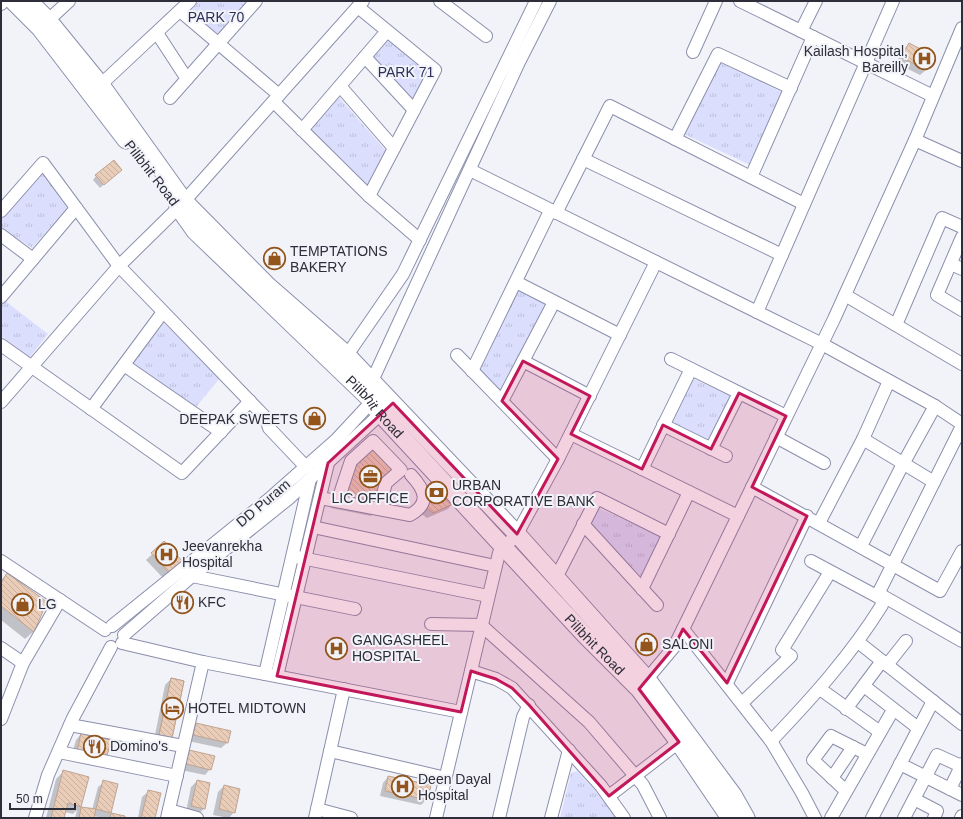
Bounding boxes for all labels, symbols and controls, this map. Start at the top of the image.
park label: PARK 70 [188,9,244,25]
place label: Kailash Hospital, Bareilly [804,43,908,75]
hospital icon: Kailash Hospital, Bareilly [911,46,937,72]
park label: PARK 71 [378,64,434,80]
street label: Pilibhit Road [121,137,183,209]
place label: TEMPTATIONS BAKERY [290,243,387,275]
shop icon: TEMPTATIONS BAKERY [262,246,288,272]
street label: Pilibhit Road [343,372,407,441]
shop icon: DEEPAK SWEETS [301,406,327,432]
place label: DEEPAK SWEETS [179,411,298,427]
office icon: LIC OFFICE [357,463,383,489]
street label: DD Puram [233,476,293,530]
place label: URBAN CORPORATIVE BANK [452,477,596,509]
bank icon: URBAN CORPORATIVE BANK [424,480,450,506]
place label: LIC OFFICE [331,490,409,506]
place label: Jeevanrekha Hospital [182,538,262,570]
hospital icon: Jeevanrekha Hospital [153,541,179,567]
restaurant icon: KFC [170,589,196,615]
shop icon: LG [10,591,36,617]
place label: KFC [198,594,226,610]
place label: LG [38,596,57,612]
street label: Pilibhit Road [562,611,628,678]
shop icon: SALONI [633,631,659,657]
place label: GANGASHEEL HOSPITAL [352,632,449,664]
hospital icon: GANGASHEEL HOSPITAL [323,635,349,661]
place label: SALONI [662,636,713,652]
hotel icon: HOTEL MIDTOWN [159,695,185,721]
place label: HOTEL MIDTOWN [188,700,306,716]
restaurant icon: Domino's [81,733,107,759]
place label: Domino's [110,738,168,754]
place label: Deen Dayal Hospital [418,771,491,803]
hospital icon: Deen Dayal Hospital [389,774,415,800]
scale bar [10,785,75,811]
text: 50 m [16,792,43,806]

